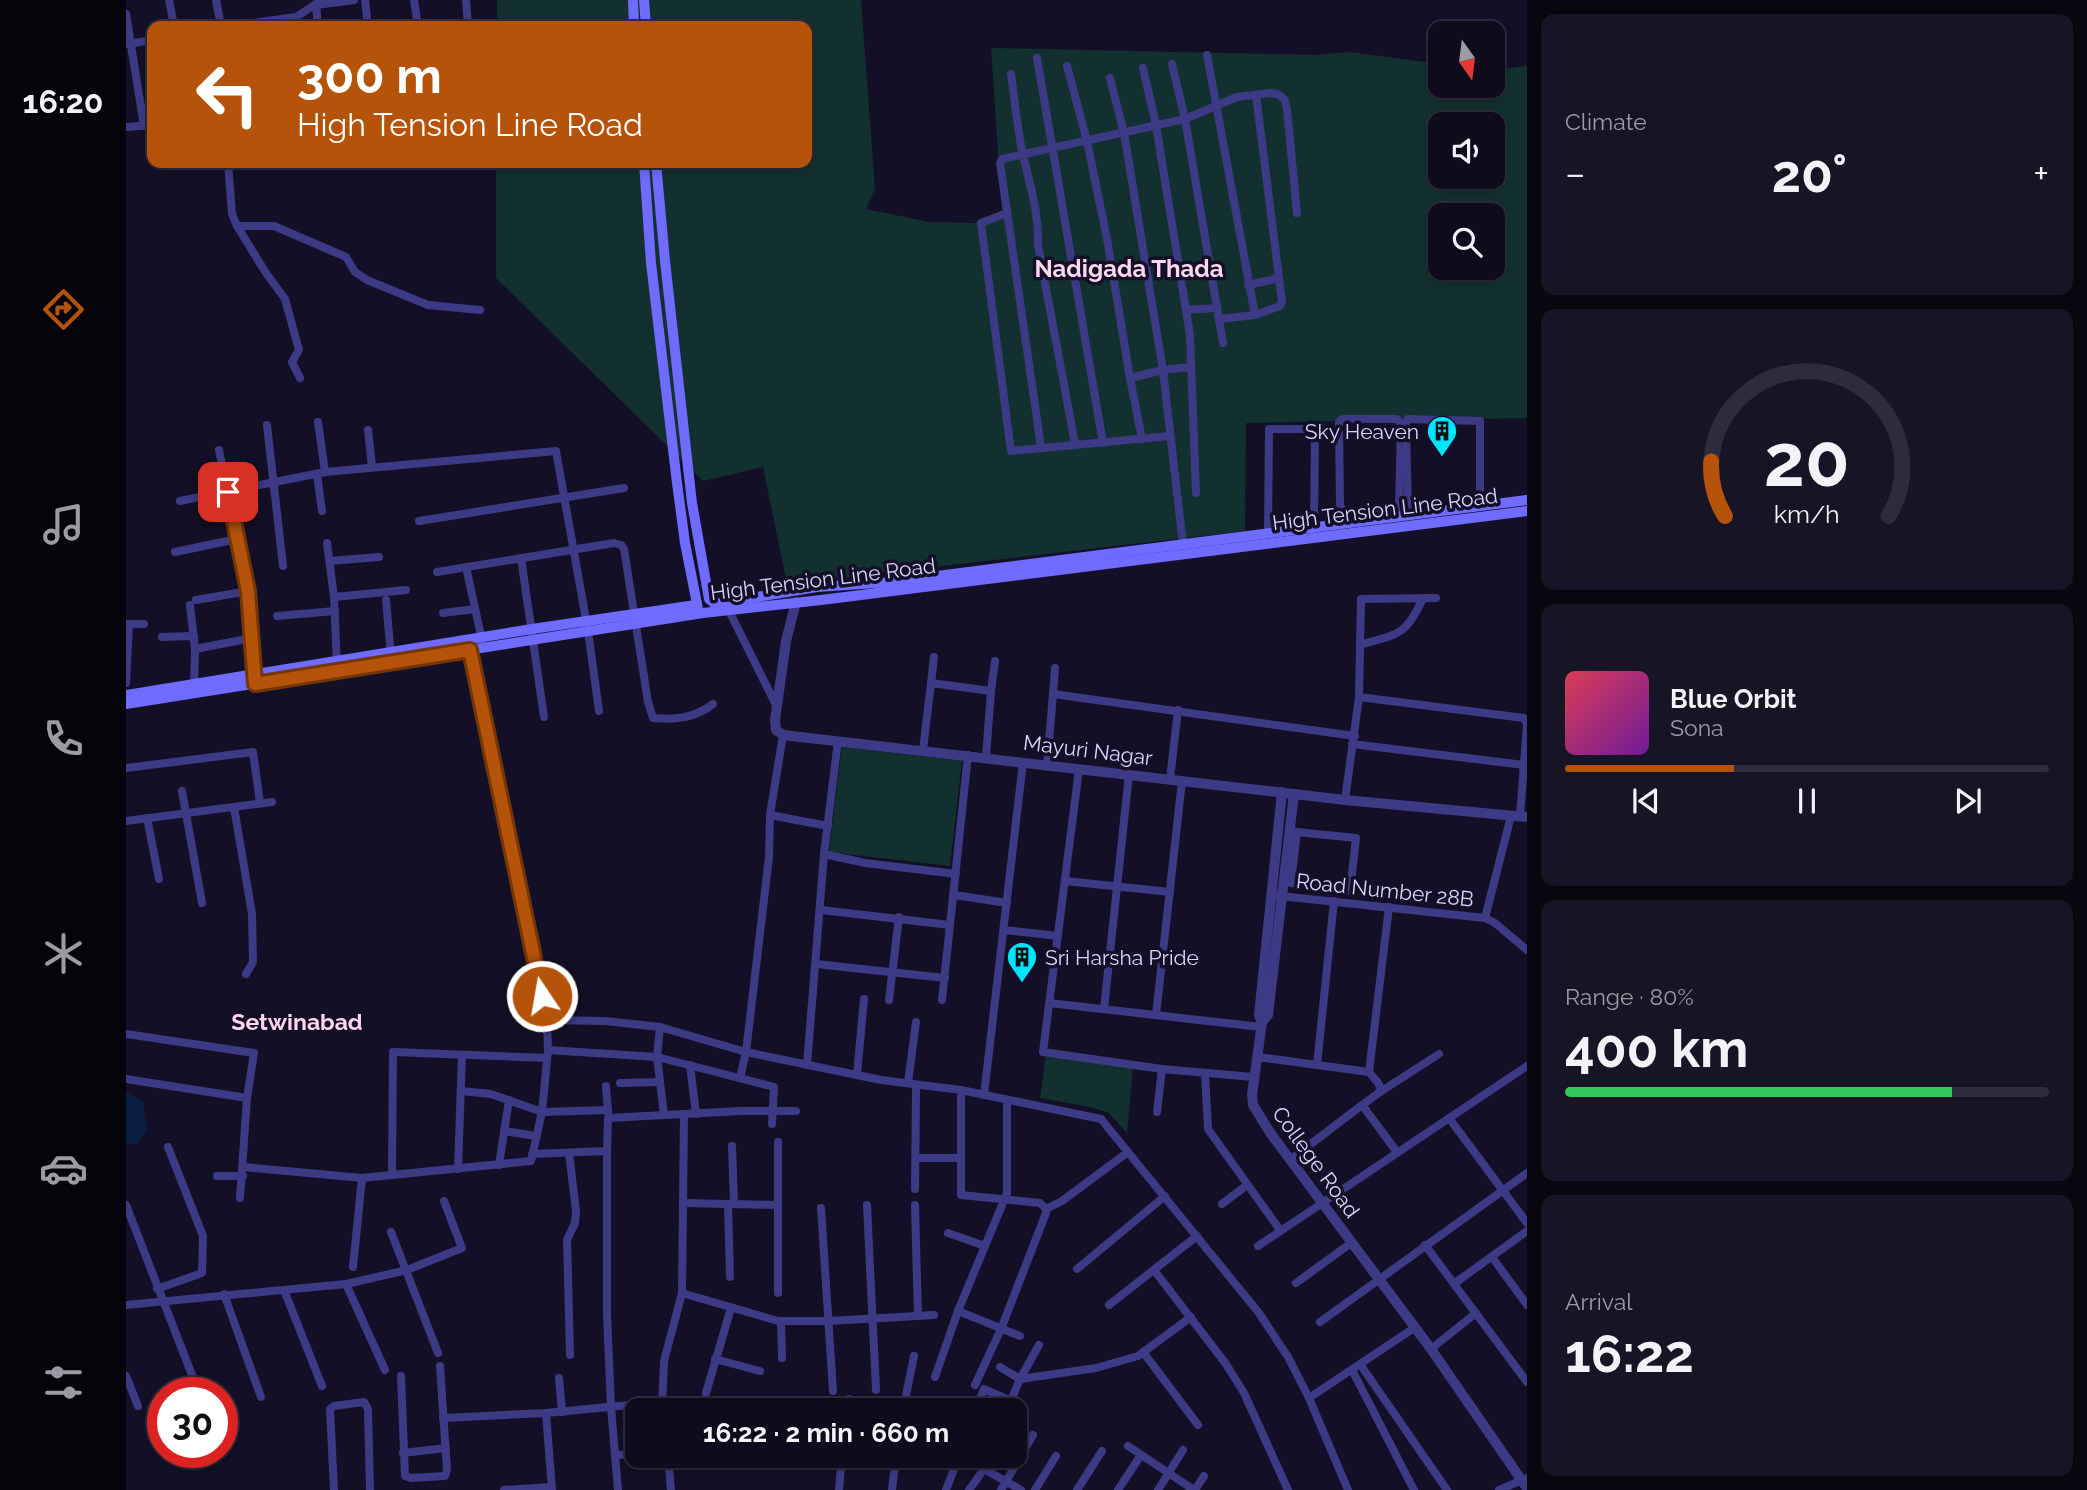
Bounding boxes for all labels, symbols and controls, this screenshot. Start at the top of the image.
north arrow [1428,21,1505,98]
map controls [1428,21,1505,280]
text: 300 m [297,47,442,104]
icon: left [182,49,273,140]
text: 16:20 [23,83,103,120]
text: High Tension Line Road [297,106,643,143]
text: Climate [1565,108,1647,135]
button: sound [1428,112,1505,189]
text: 20° [1772,143,1847,204]
text: − [1565,151,1585,196]
text: + [2033,151,2049,196]
button: search [1428,203,1505,280]
district label: Nadigada Thada [1034,254,1224,283]
icon: directions [39,285,88,334]
building icon: Sky Heaven [1425,414,1459,458]
text: 20 [1764,418,1850,503]
place label: Sky Heaven [1305,419,1419,444]
pin [198,462,258,522]
icon: arrive [209,473,247,511]
street label: High Tension Line Road [1271,483,1499,535]
text: km/h [1774,499,1840,529]
icon: music [39,500,88,549]
street label: High Tension Line Road [709,553,937,605]
text: Blue Orbit [1670,684,1797,714]
icon: phone [39,714,88,763]
text: Sona [1670,714,1724,741]
street label: Mayuri Nagar [1022,730,1155,770]
icon: previous [1627,782,1665,820]
icon: pause [1788,782,1826,820]
icon: next [1949,782,1987,820]
street label: Road Number 28B [1295,868,1475,912]
icon: climate [39,929,88,978]
building icon: Sri Harsha Pride [1005,940,1039,984]
place label: Sri Harsha Pride [1045,945,1199,970]
position arrow [505,959,579,1033]
text: Range · 80% [1565,983,1694,1010]
district label: Setwinabad [231,1008,363,1035]
text: 400 km [1565,1018,1748,1079]
street label: College Road [1267,1101,1365,1223]
icon: car [39,1144,88,1193]
text: Arrival [1565,1288,1632,1315]
text: 16:22 [1565,1323,1694,1384]
icon: filters [39,1358,88,1407]
speed limit sign: 30 [147,1377,238,1468]
text: 16:22 · 2 min · 660 m [703,1418,949,1448]

